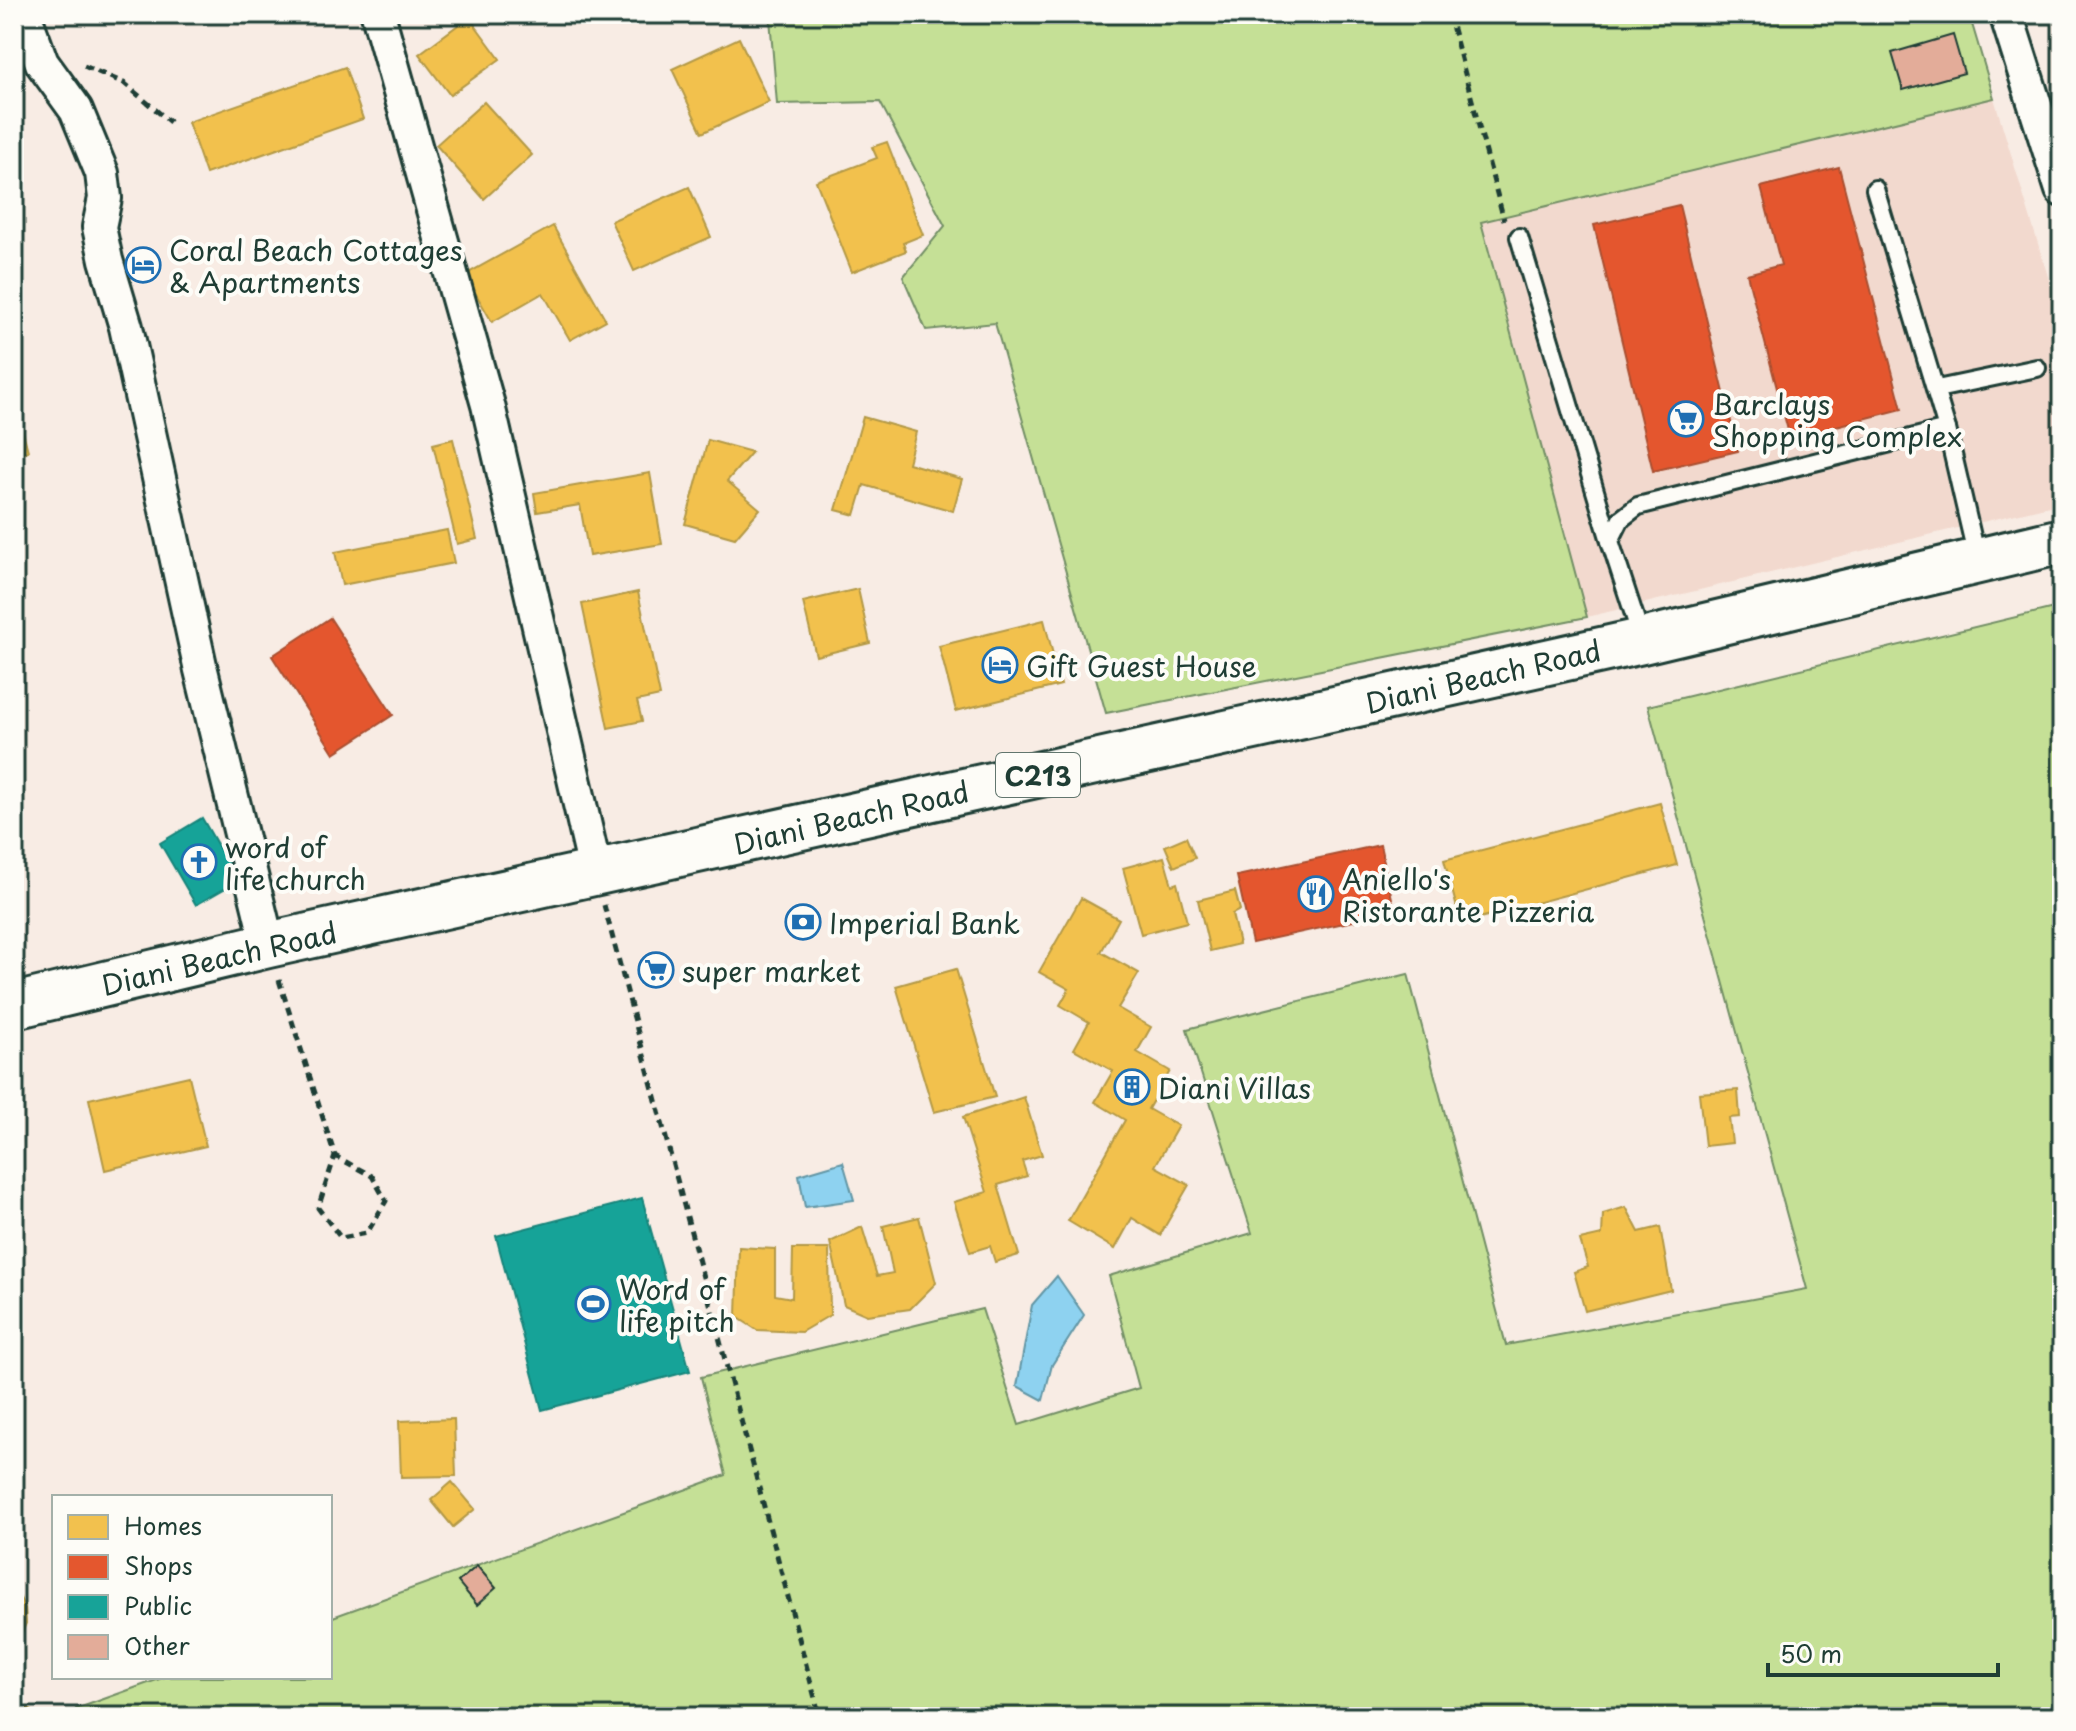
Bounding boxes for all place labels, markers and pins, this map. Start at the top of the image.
place label: Coral Beach Cottages & Apartments [169,228,463,303]
hotel icon: Coral Beach Cottages & Apartments [124,246,162,284]
place label: Barclays Shopping Complex [1712,382,1962,457]
supermarket icon: Barclays Shopping Complex [1667,400,1705,438]
place label: Gift Guest House [1026,644,1257,687]
hotel icon: Gift Guest House [981,646,1019,684]
place label: word of life church [225,825,366,900]
church icon: word of life church [180,843,218,881]
place label: Aniello's Ristorante Pizzeria [1342,857,1594,932]
restaurant icon: Aniello's Ristorante Pizzeria [1297,875,1335,913]
place label: Imperial Bank [829,901,1020,944]
bank icon: Imperial Bank [784,903,822,941]
place label: super market [682,949,861,992]
supermarket icon: super market [637,951,675,989]
place label: Diani Villas [1158,1066,1311,1109]
building icon: Diani Villas [1113,1068,1151,1106]
place label: Word of life pitch [619,1267,735,1342]
sports icon: Word of life pitch [574,1285,612,1323]

